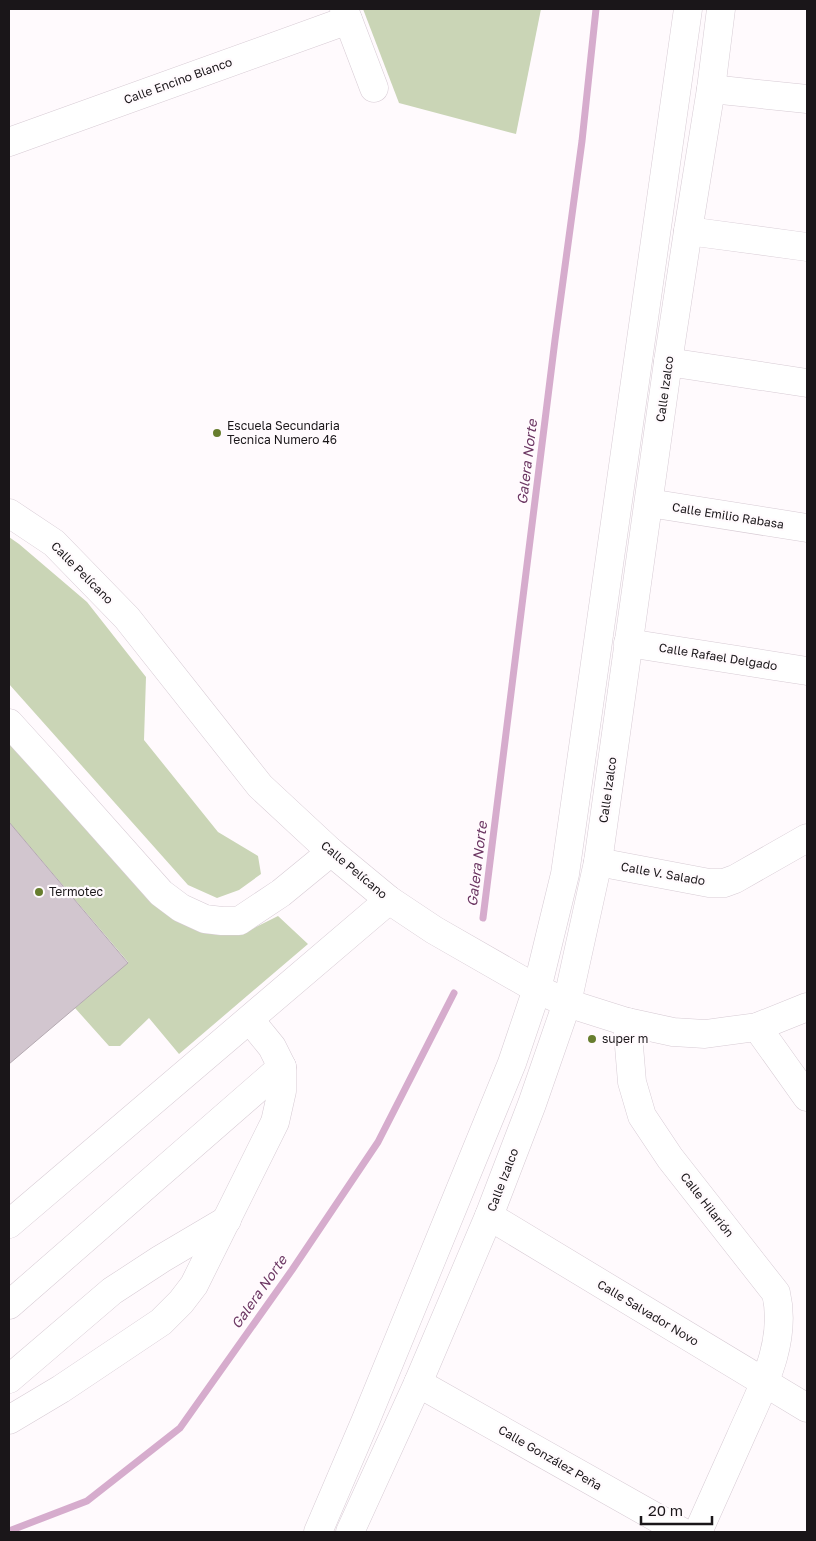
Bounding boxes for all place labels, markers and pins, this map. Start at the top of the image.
place label: Escuela Secundaria Tecnica Numero 46 [227,418,340,447]
marker: Escuela Secundaria Tecnica Numero 46 [211,427,223,439]
place label: Termotec [49,884,104,899]
marker: Termotec [33,886,45,898]
place label: super m [602,1031,648,1046]
marker: super m [586,1033,598,1045]

